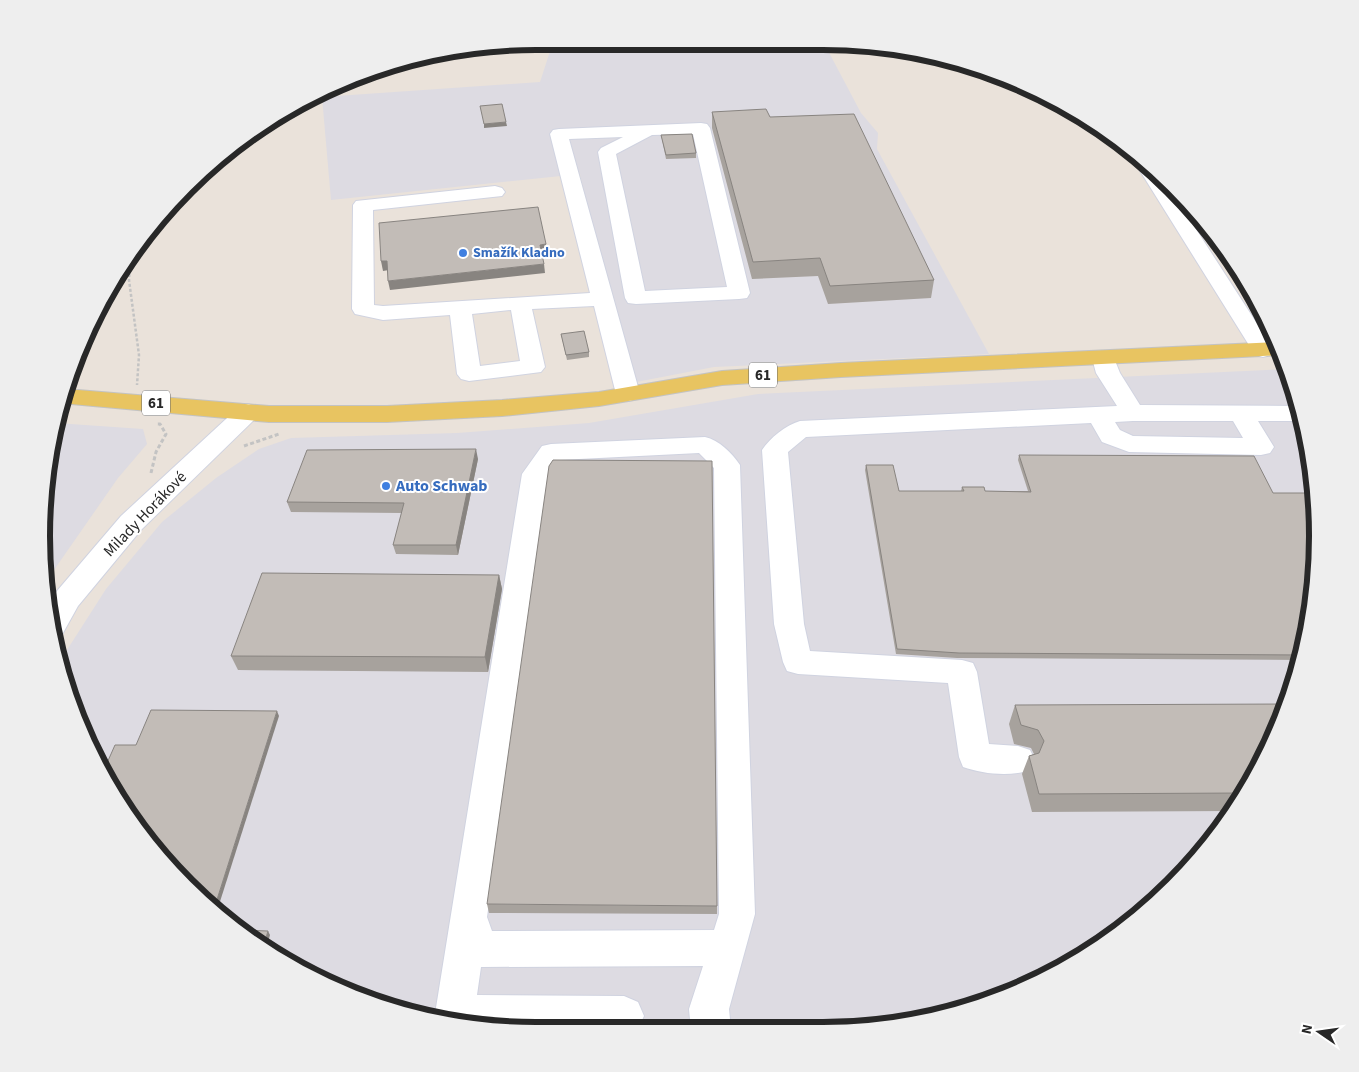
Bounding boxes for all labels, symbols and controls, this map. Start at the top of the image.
place label: Smažík Kladno [473,243,565,263]
marker: Smažík Kladno [457,247,469,259]
road number: 61 [749,362,777,388]
road number: 61 [142,390,170,416]
street label: Milady Horákové [98,466,192,562]
place label: Auto Schwab [395,475,488,497]
marker: Auto Schwab [380,480,392,492]
north arrow [1294,1007,1344,1057]
text: N [1297,1023,1318,1036]

